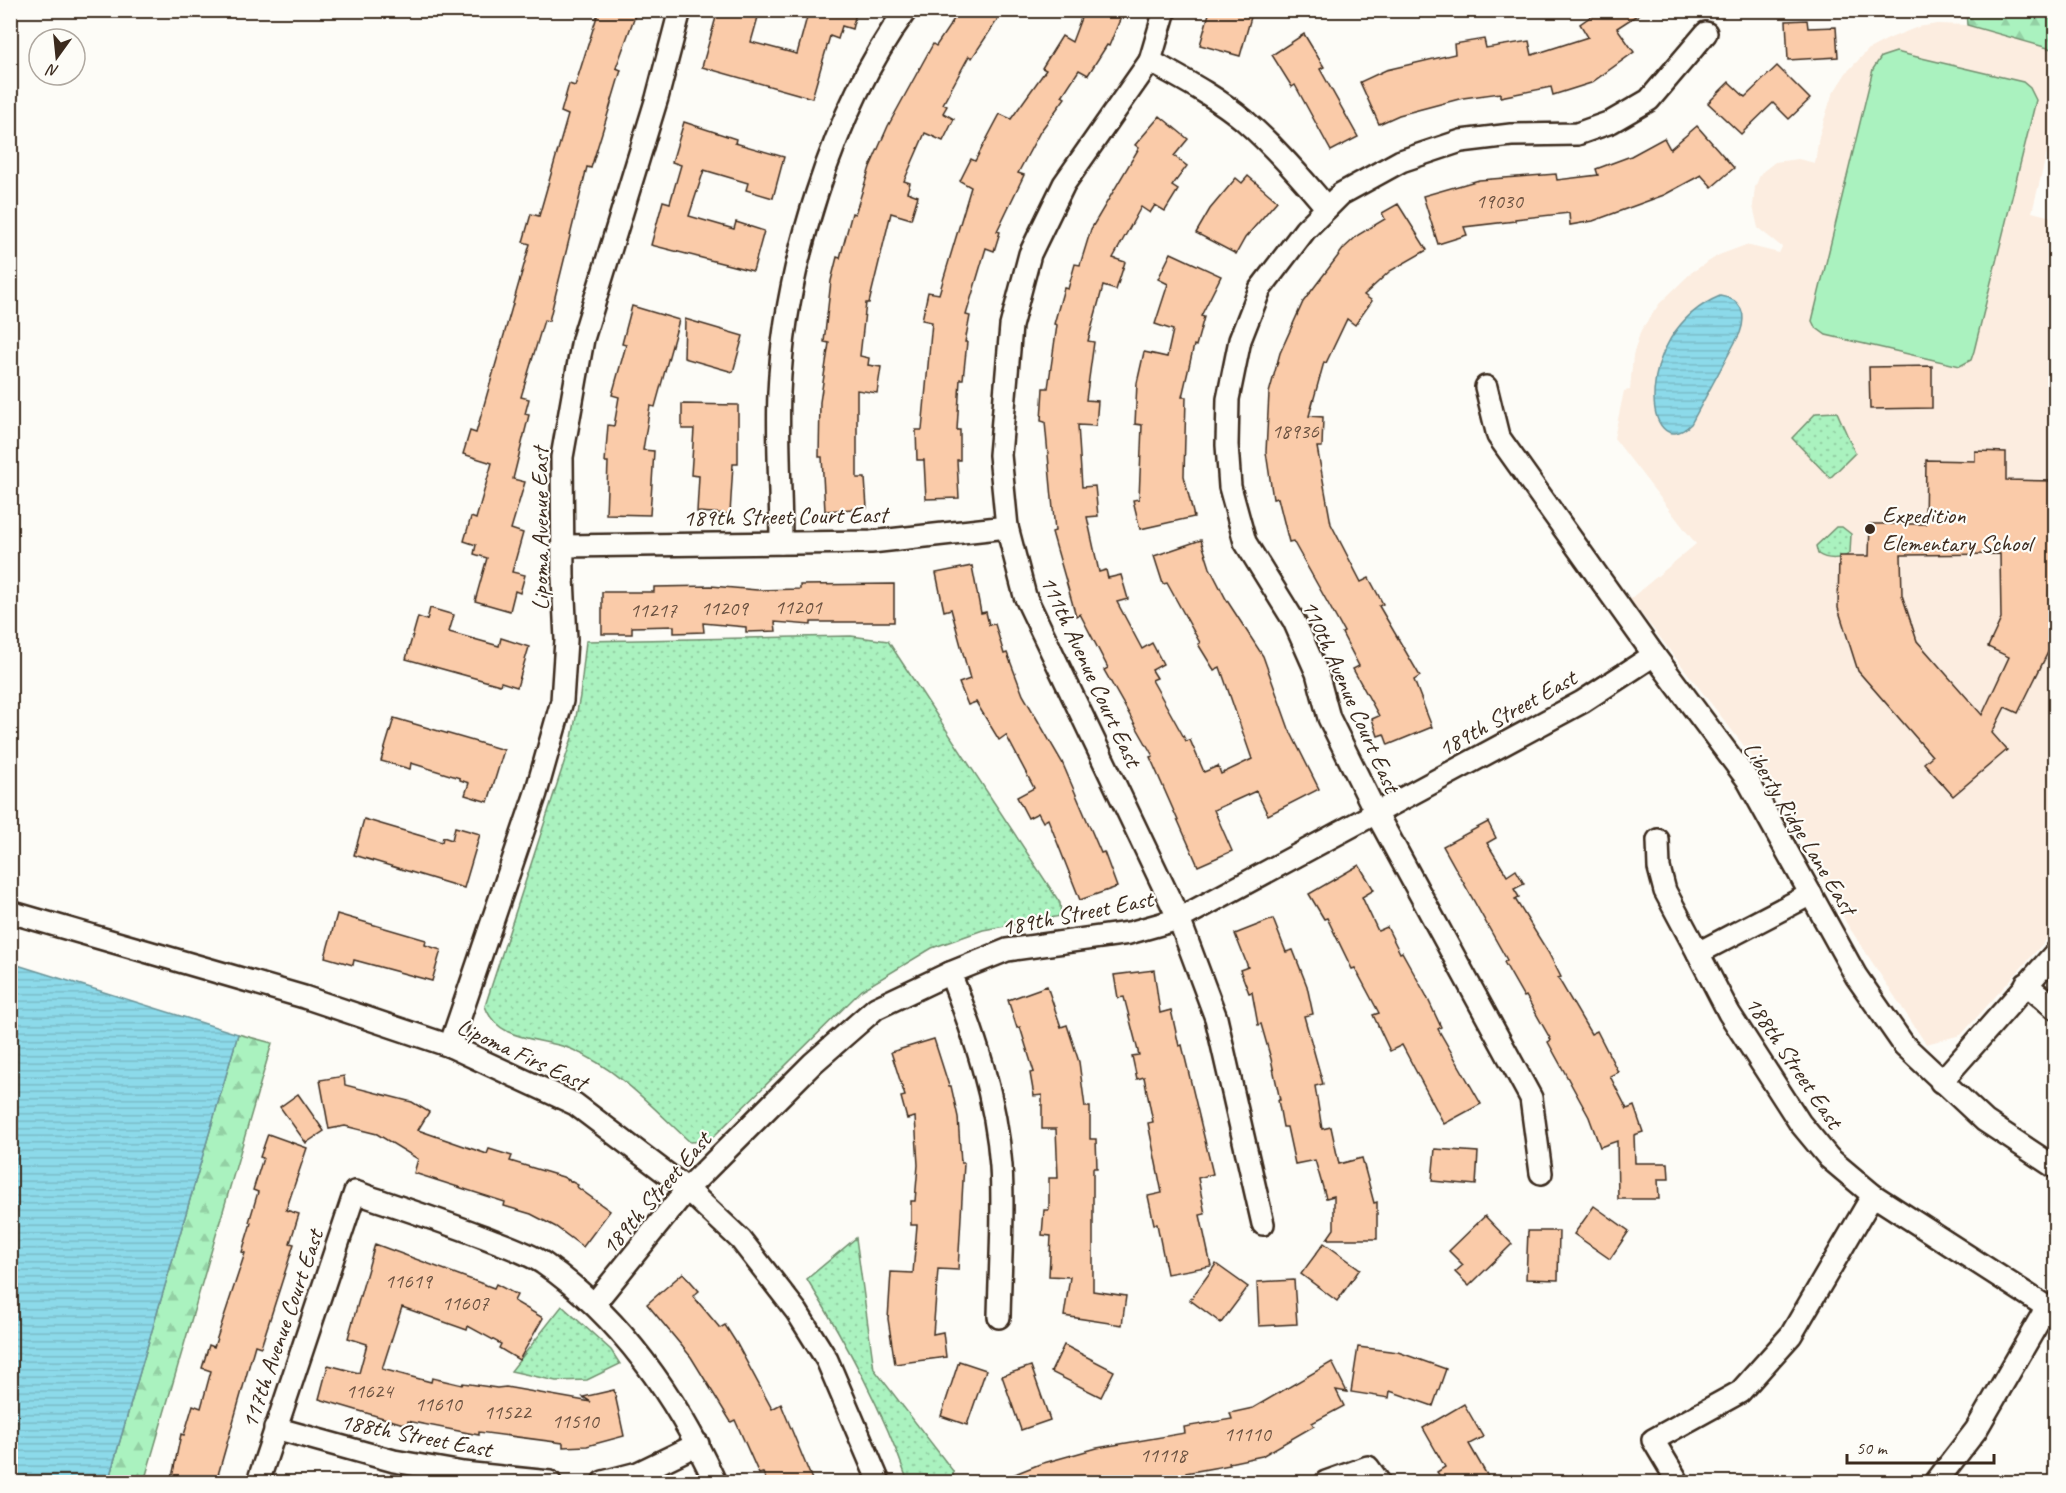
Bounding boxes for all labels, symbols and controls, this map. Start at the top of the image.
north arrow [27,27,87,87]
text: N [43,59,61,81]
house number: 19030 [1475,188,1524,214]
house number: 18936 [1271,418,1319,444]
street label: Lipoma Avenue East [525,444,555,611]
street label: 189th Street Court East [683,499,890,533]
place label: Expedition Elementary School [1882,500,2036,558]
marker: Expedition Elementary School [1863,522,1877,536]
street label: 111th Avenue Court East [1033,570,1149,773]
house number: 11201 [774,594,823,620]
house number: 11209 [700,595,749,621]
street label: 110th Avenue Court East [1295,595,1408,799]
house number: 11217 [629,597,678,623]
street label: 189th Street East [1433,662,1583,763]
street label: Liberty Ridge Lane East [1737,736,1865,922]
street label: 189th Street East [999,883,1157,942]
street label: 188th Street East [1739,990,1850,1136]
street label: Lipoma Firs East [452,1011,594,1098]
street label: 189th Street East [594,1124,719,1261]
street label: 117th Avenue Court East [234,1224,331,1432]
house number: 11619 [384,1268,433,1294]
house number: 11607 [441,1290,490,1316]
house number: 11624 [345,1378,395,1404]
house number: 11610 [414,1391,463,1417]
house number: 11522 [483,1399,532,1425]
street label: 188th Street East [338,1406,496,1465]
house number: 11510 [551,1408,600,1434]
house number: 11110 [1223,1421,1272,1447]
scale bar [1847,1427,1994,1465]
text: 50 m [1856,1437,1889,1459]
house number: 11118 [1139,1442,1189,1468]

